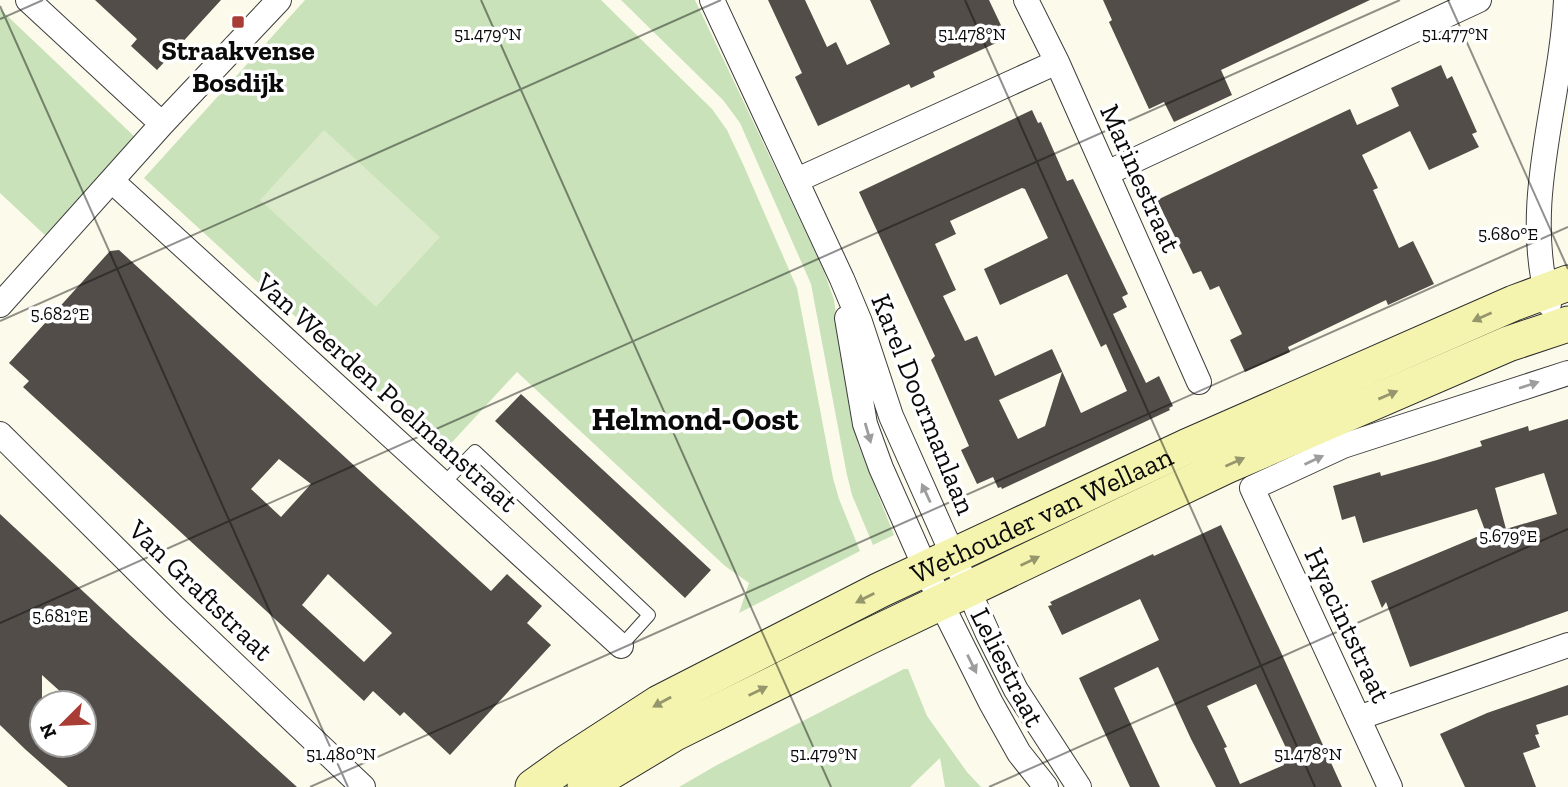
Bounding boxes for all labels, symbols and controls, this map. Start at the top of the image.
marker: Straakvense Bosdijk [230,14,246,30]
text: 51.479°N [454,23,522,45]
text: 51.478°N [938,23,1006,45]
text: 51.477°N [1422,23,1488,45]
place label: Straakvense Bosdijk [161,34,315,99]
street label: Marinestraat [1093,99,1188,258]
text: 5.680°E [1478,223,1538,245]
street label: Van Weerden Poelmanstraat [248,265,525,519]
street label: Karel Doormanlaan [864,289,983,519]
text: 5.682°E [31,303,89,325]
one-way arrow [1472,311,1492,323]
one-way arrow [1519,379,1540,390]
one-way arrow [1378,389,1398,401]
district label: Helmond-Oost [591,400,799,438]
one-way arrow [864,423,874,444]
street label: Wethouder van Wellaan [906,440,1178,590]
one-way arrow [1304,454,1324,465]
one-way arrow [1225,456,1245,468]
one-way arrow [921,483,932,503]
street label: Van Graftstraat [121,512,280,668]
text: 5.679°E [1479,525,1537,547]
street label: Hyacintstraat [1297,543,1398,708]
one-way arrow [1020,555,1040,566]
one-way arrow [855,592,874,604]
street label: Leliestraat [964,602,1052,733]
text: 5.681°E [32,605,88,627]
one-way arrow [966,654,978,674]
one-way arrow [748,686,768,697]
north arrow [28,689,98,759]
one-way arrow [652,696,672,708]
text: N [34,719,61,742]
text: 51.480°N [306,743,376,765]
text: 51.479°N [790,743,858,765]
text: 51.478°N [1274,743,1342,765]

